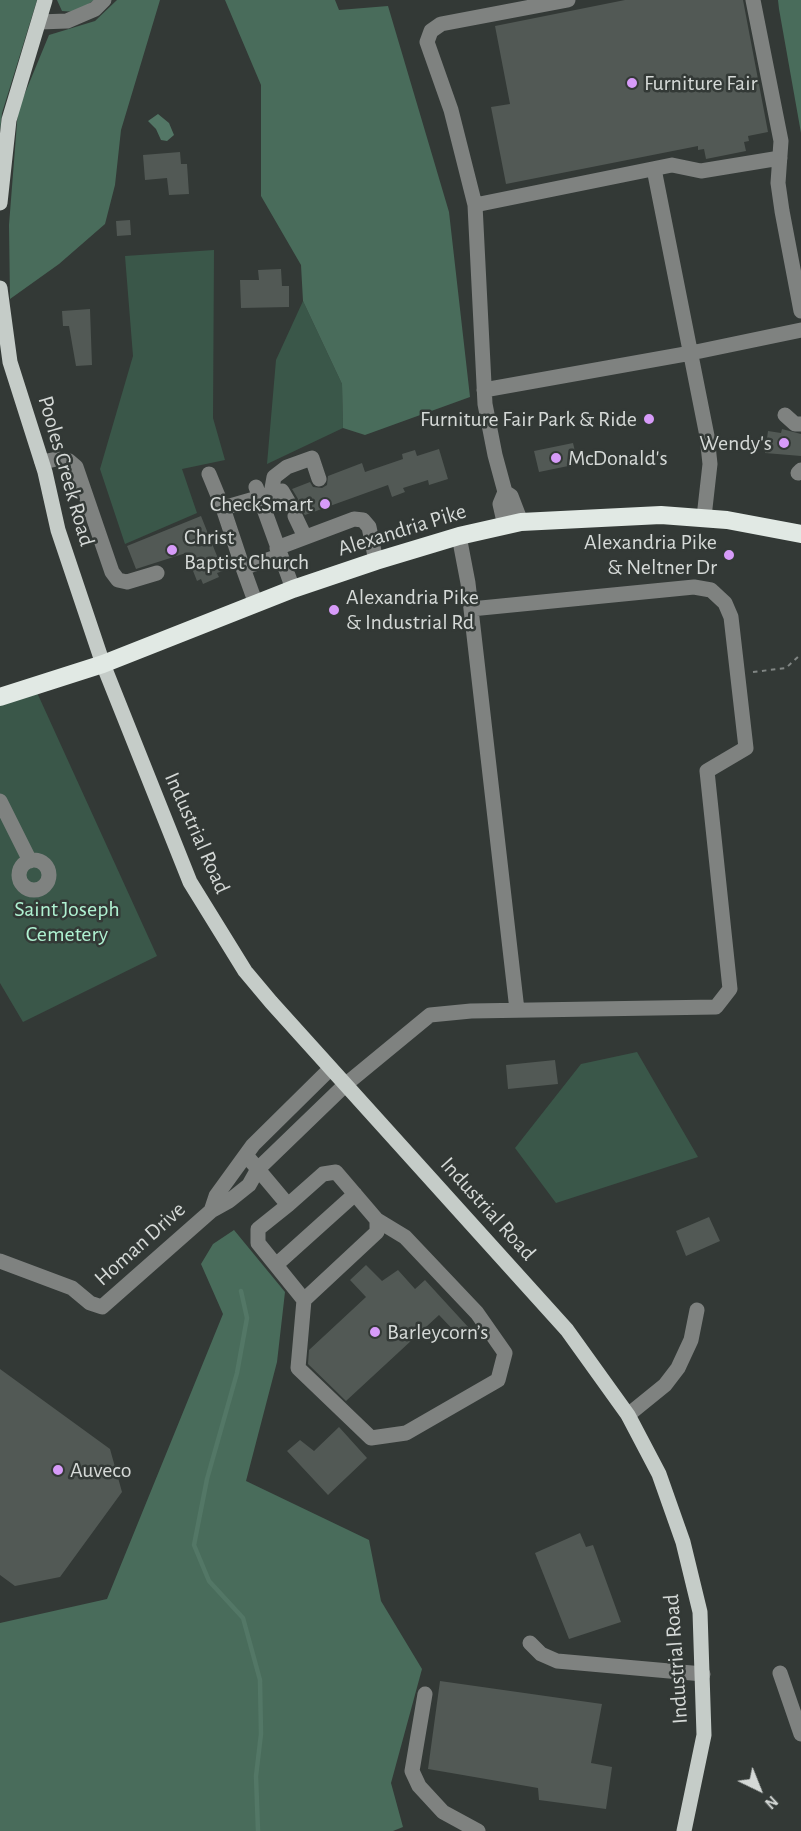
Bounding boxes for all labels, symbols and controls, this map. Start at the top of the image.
place label: Furniture Fair [644,70,758,96]
marker: Furniture Fair [625,76,639,90]
street label: Pooles Creek Road [32,393,100,549]
place label: Furniture Fair Park & Ride [420,406,637,432]
marker: Furniture Fair Park & Ride [642,412,656,426]
place label: Wendy's [699,430,772,456]
marker: Wendy's [777,436,791,450]
place label: McDonald's [568,445,668,471]
marker: McDonald's [549,451,563,465]
place label: CheckSmart [210,491,313,517]
marker: CheckSmart [318,497,332,511]
street label: Alexandria Pike [335,498,469,562]
place label: Christ Baptist Church [184,524,309,576]
place label: Alexandria Pike & Neltner Dr [584,529,717,580]
marker: Christ Baptist Church [165,543,179,557]
marker: Alexandria Pike & Neltner Dr [722,548,736,562]
place label: Alexandria Pike & Industrial Rd [346,584,479,636]
marker: Alexandria Pike & Industrial Rd [327,603,341,617]
street label: Industrial Road [158,768,236,898]
park label: Saint Joseph Cemetery [14,896,120,948]
street label: Industrial Road [435,1152,541,1266]
street label: Homan Drive [89,1196,191,1292]
place label: Barleycorn’s [387,1319,488,1345]
marker: Barleycorn’s [368,1325,382,1339]
place label: Auveco [70,1457,132,1483]
marker: Auveco [51,1463,65,1477]
street label: Industrial Road [658,1593,694,1725]
north arrow [729,1759,789,1819]
text: N [762,1793,781,1812]

